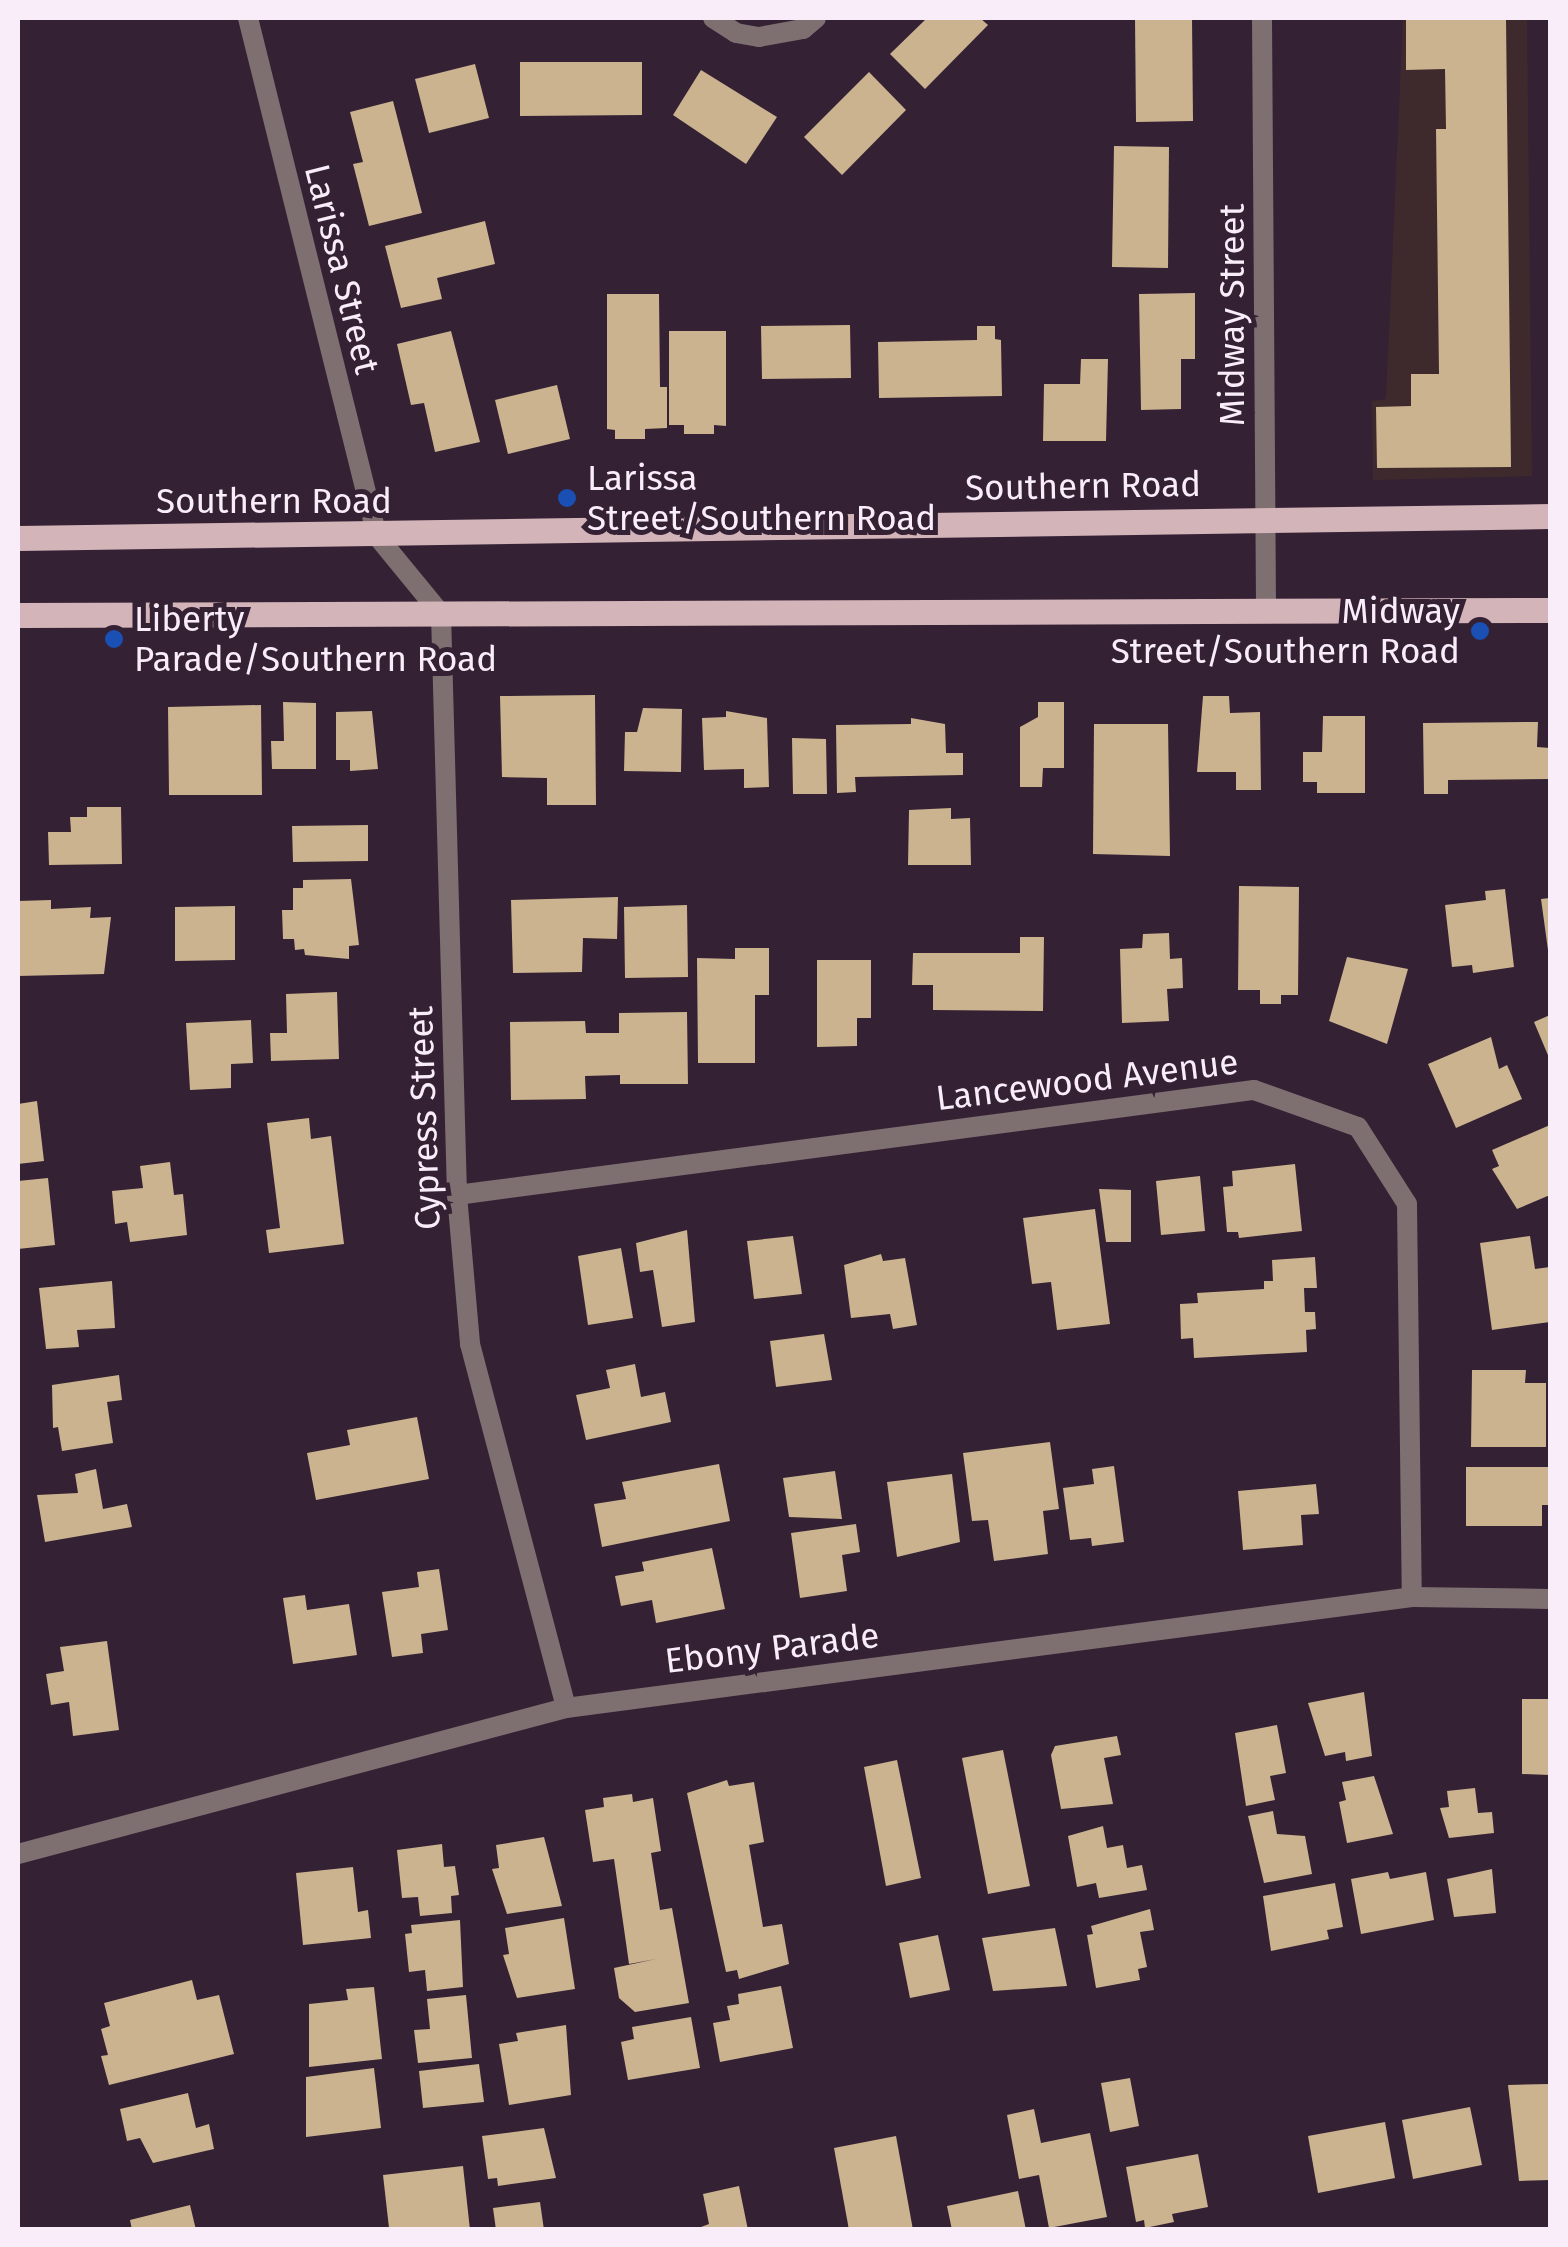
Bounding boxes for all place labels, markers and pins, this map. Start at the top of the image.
place label: Larissa Street/Southern Road [587,457,936,539]
marker: Larissa Street/Southern Road [556,487,578,509]
place label: Midway Street/Southern Road [1111,590,1460,672]
place label: Liberty Parade/Southern Road [134,598,497,680]
marker: Midway Street/Southern Road [1469,620,1491,642]
marker: Liberty Parade/Southern Road [103,628,125,650]

